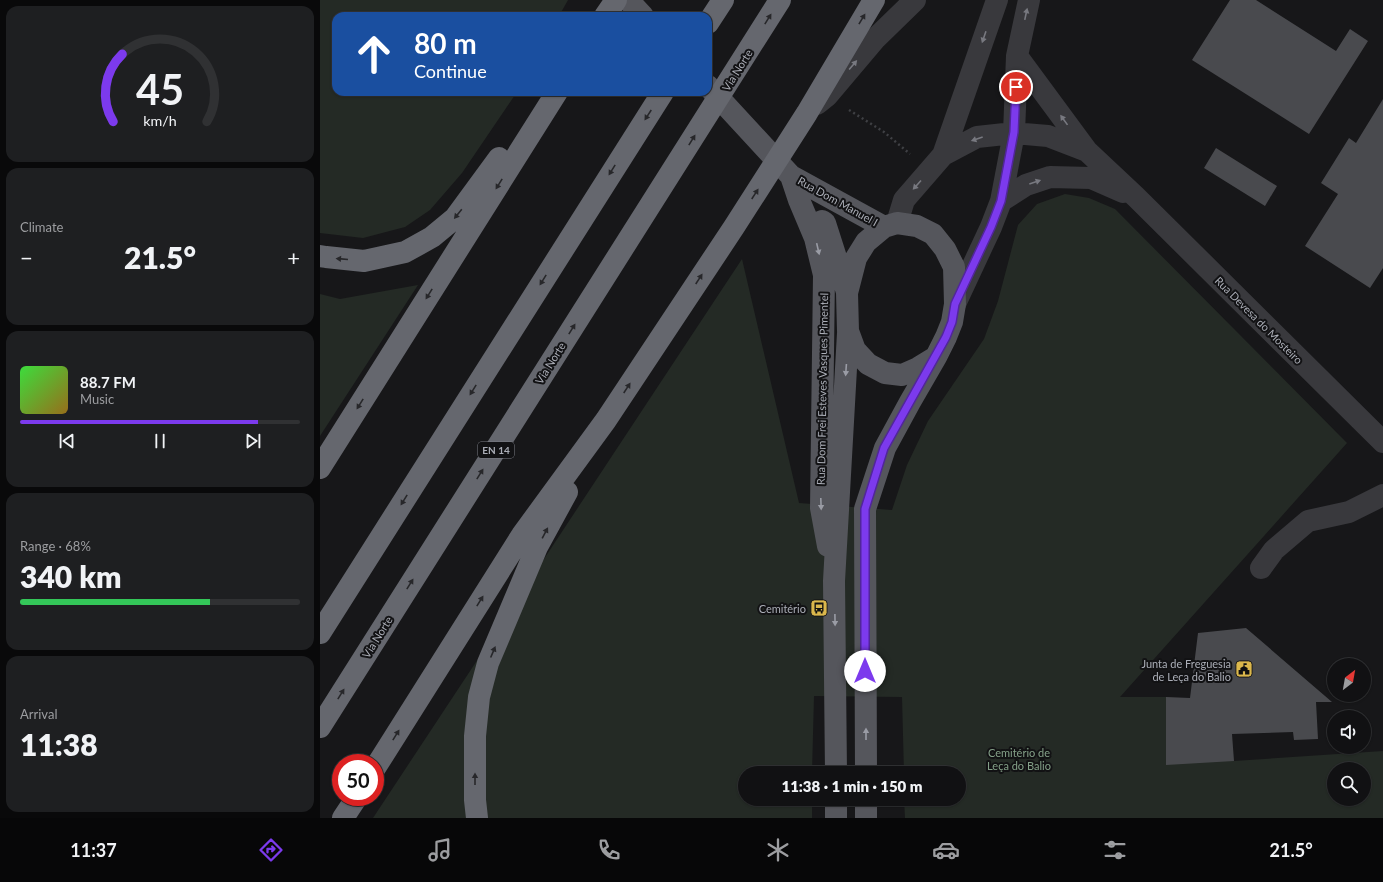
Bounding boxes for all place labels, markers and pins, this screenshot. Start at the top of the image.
pin [999,70,1033,104]
bus stop icon: Cemitério [809,598,829,618]
place label: Cemitério [759,602,806,615]
place label: Junta de Freguesia de Leça do Balio [1141,657,1231,683]
public building icon: Junta de Freguesia de Leça do Balio [1234,659,1254,679]

